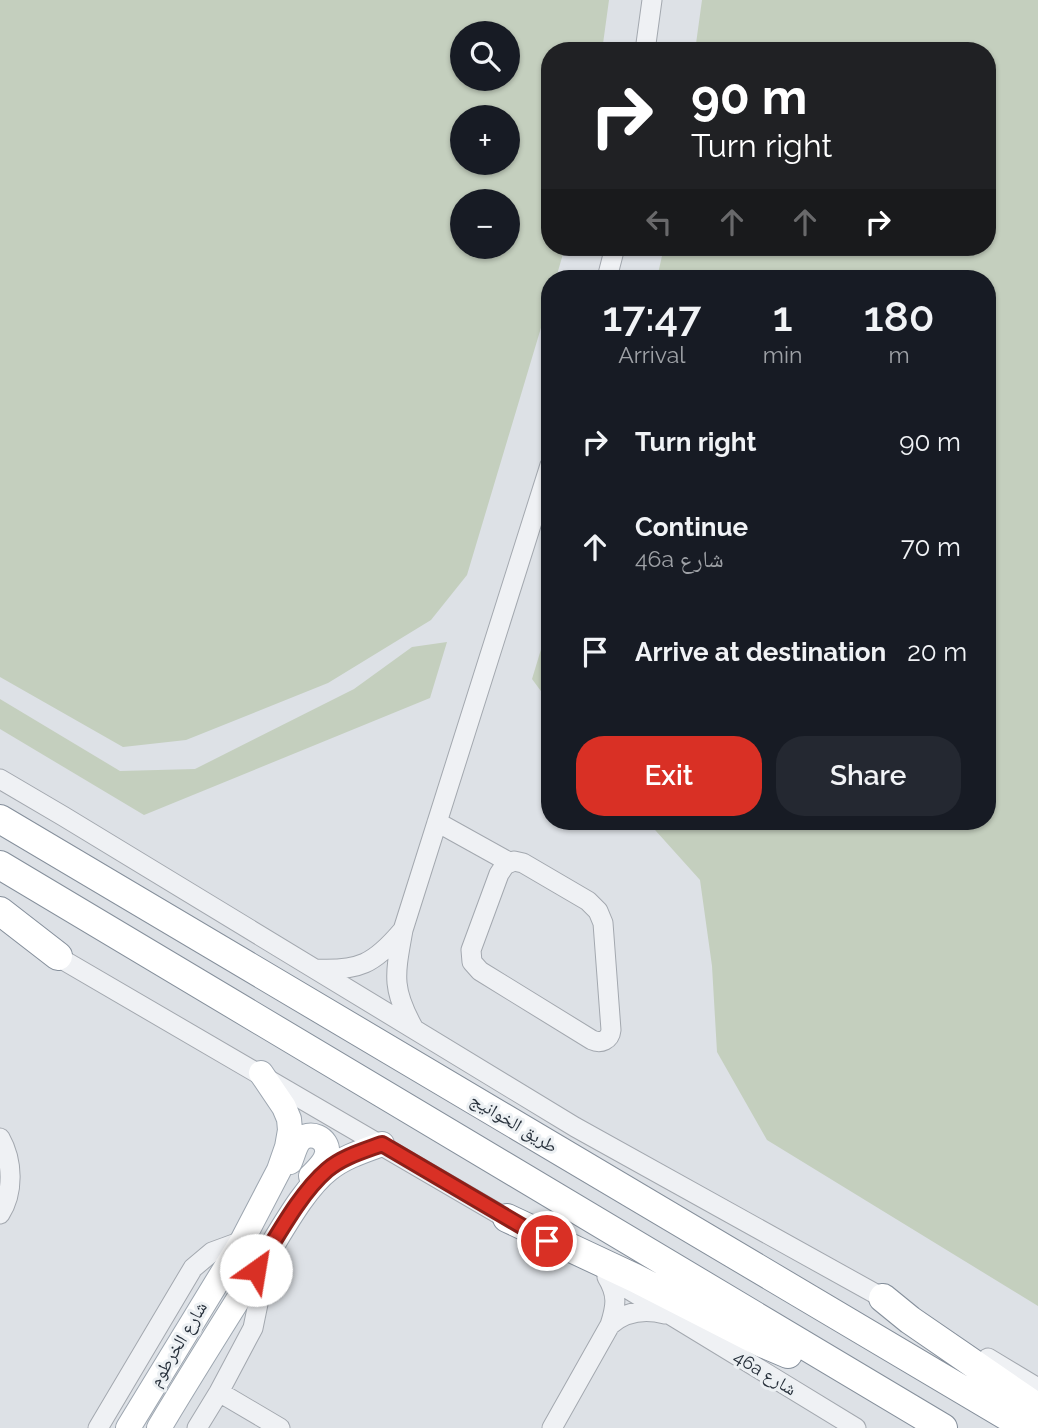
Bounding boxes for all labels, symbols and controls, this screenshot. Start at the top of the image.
map controls [450,21,520,259]
button: search [450,21,520,91]
text: 90 m [691,68,807,125]
icon: right [576,70,667,161]
button: + [450,105,520,175]
text: Turn right [691,127,832,164]
button: − [450,189,520,259]
icon: left [640,203,678,241]
icon: ahead [713,203,751,241]
icon: ahead [786,203,824,241]
icon: right [859,203,897,241]
text: 17:47 [602,292,701,341]
text: 1 [773,292,792,341]
text: 180 [864,292,935,341]
text: Arrival [618,341,686,368]
text: min [763,341,802,368]
text: m [889,341,910,368]
icon: right [576,423,614,461]
text: Turn right [635,427,756,457]
text: 90 m [899,427,961,457]
text: Continue [635,512,748,542]
icon: ahead [576,528,614,566]
text: 70 m [901,532,961,562]
text: 46a شارع [635,545,724,572]
icon: arrive [576,633,614,671]
text: Arrive at destination [635,637,886,667]
text: 20 m [907,637,967,667]
button: Exit [576,736,762,816]
button: Share [776,736,961,816]
street label: طريق الخوانيج [466,1088,562,1158]
pin [517,1211,577,1271]
icon: arrive [528,1222,566,1260]
position arrow [219,1233,293,1307]
street label: شارع الخرطوم [144,1297,213,1391]
street label: 46a شارع [730,1346,800,1400]

